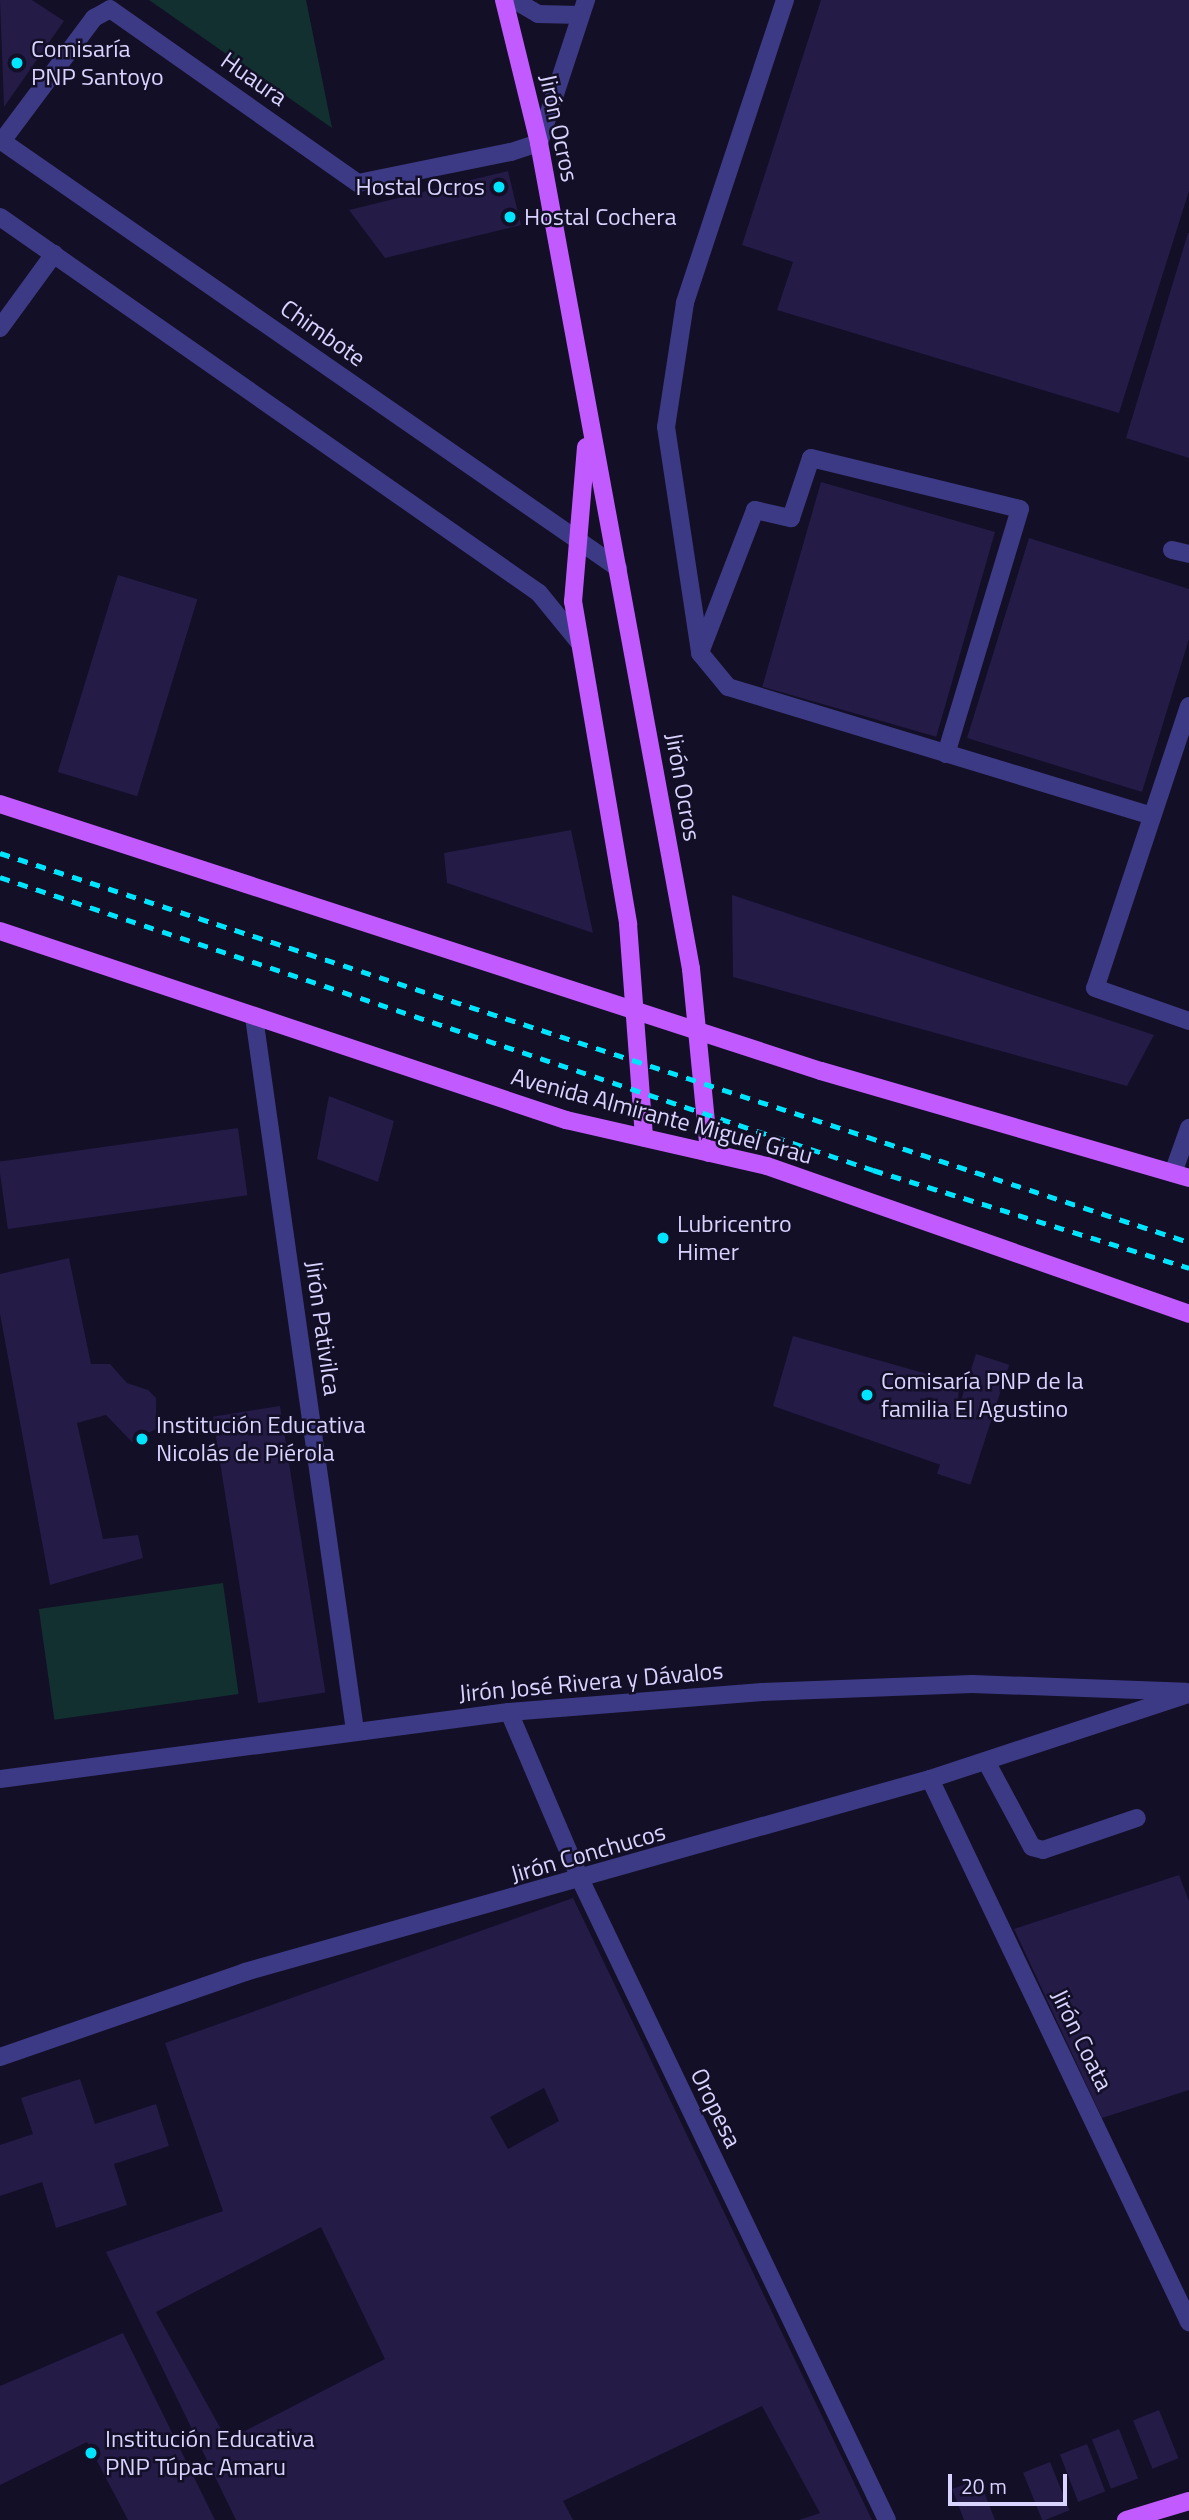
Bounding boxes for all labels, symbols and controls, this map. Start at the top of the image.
place label: Comisaría PNP Santoyo [31,35,164,91]
street label: Huaura [215,46,293,112]
marker: Comisaría PNP Santoyo [9,55,25,71]
street label: Jirón Ocros [534,72,584,184]
place label: Hostal Ocros [356,173,485,201]
marker: Hostal Ocros [491,179,507,195]
place label: Hostal Cochera [524,203,676,231]
marker: Hostal Cochera [502,209,518,225]
street label: Chimbote [275,293,371,373]
street label: Jirón Ocros [659,731,707,843]
street label: Avenida Almirante Miguel Grau [508,1062,816,1170]
place label: Lubricentro Himer [677,1210,792,1266]
marker: Lubricentro Himer [655,1230,671,1246]
street label: Jirón Pativilca [299,1259,347,1397]
place label: Comisaría PNP de la familia El Agustino [881,1367,1083,1423]
marker: Comisaría PNP de la familia El Agustino [859,1387,875,1403]
place label: Institución Educativa Nicolás de Piérola [156,1411,365,1467]
marker: Institución Educativa Nicolás de Piérola [134,1431,150,1447]
street label: Jirón José Rivera y Dávalos [458,1656,724,1708]
street label: Jirón Conchucos [507,1817,669,1889]
street label: Jirón Coata [1045,1985,1119,2095]
street label: Oropesa [685,2064,747,2152]
place label: Institución Educativa PNP Túpac Amaru [105,2425,314,2481]
marker: Institución Educativa PNP Túpac Amaru [83,2445,99,2461]
scale bar [951,2460,1070,2504]
text: 20 m [961,2470,1007,2502]

